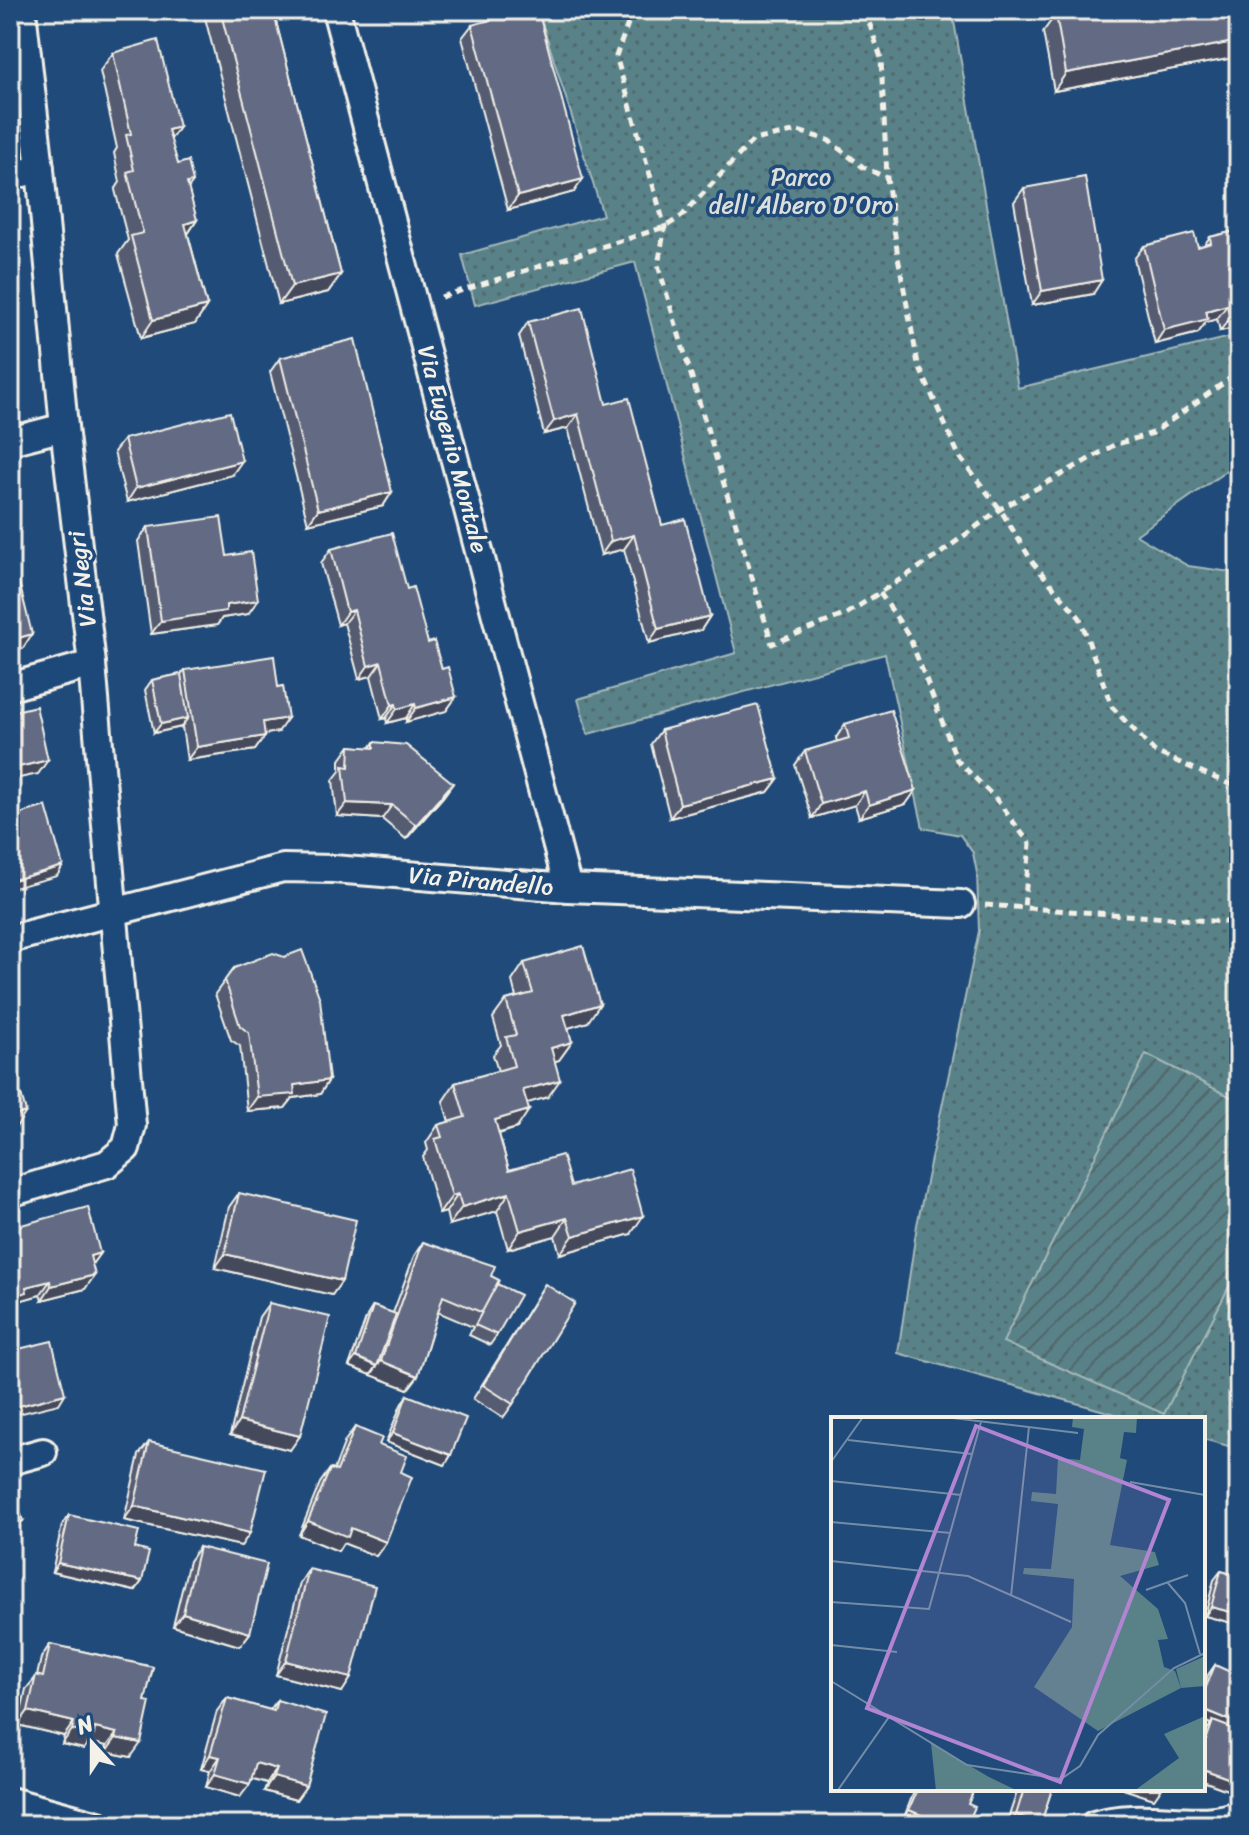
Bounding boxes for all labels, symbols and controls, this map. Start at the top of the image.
park label: Parco dell'Albero D'Oro [709,156,893,226]
street label: Via Eugenio Montale [405,341,501,558]
street label: Via Negri [55,527,109,629]
street label: Via Pirandello [407,854,555,908]
inset map [831,1417,1205,1791]
north arrow [52,1703,132,1783]
text: N [70,1704,100,1746]

